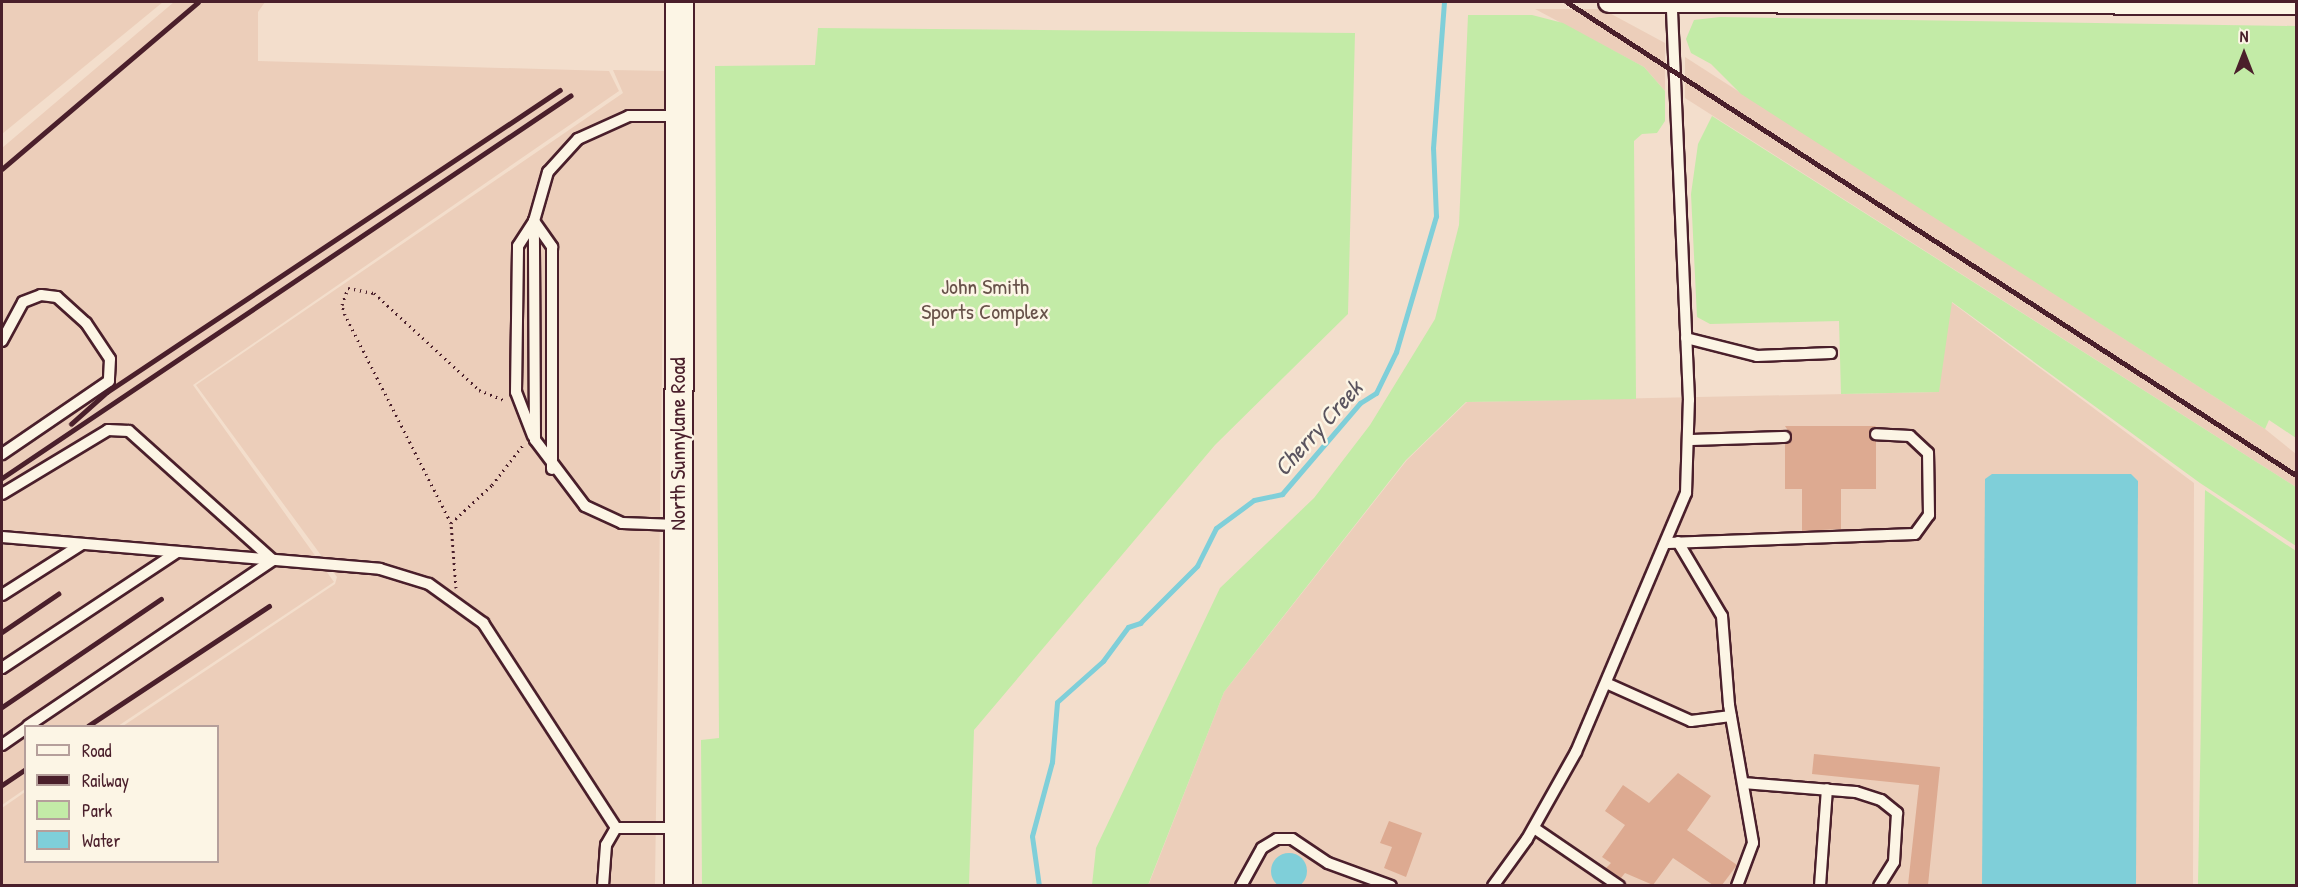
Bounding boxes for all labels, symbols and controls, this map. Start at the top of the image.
north arrow [2214,24,2274,84]
text: N [2240,25,2248,47]
park label: John Smith Sports Complex [921,273,1049,324]
street label: North Sunnylane Road [665,357,691,531]
water label: Cherry Creek [1268,374,1368,482]
legend [24,725,219,863]
text: Road [82,738,112,763]
text: Railway [82,768,129,793]
text: Park [82,798,112,823]
text: Water [82,828,120,853]

